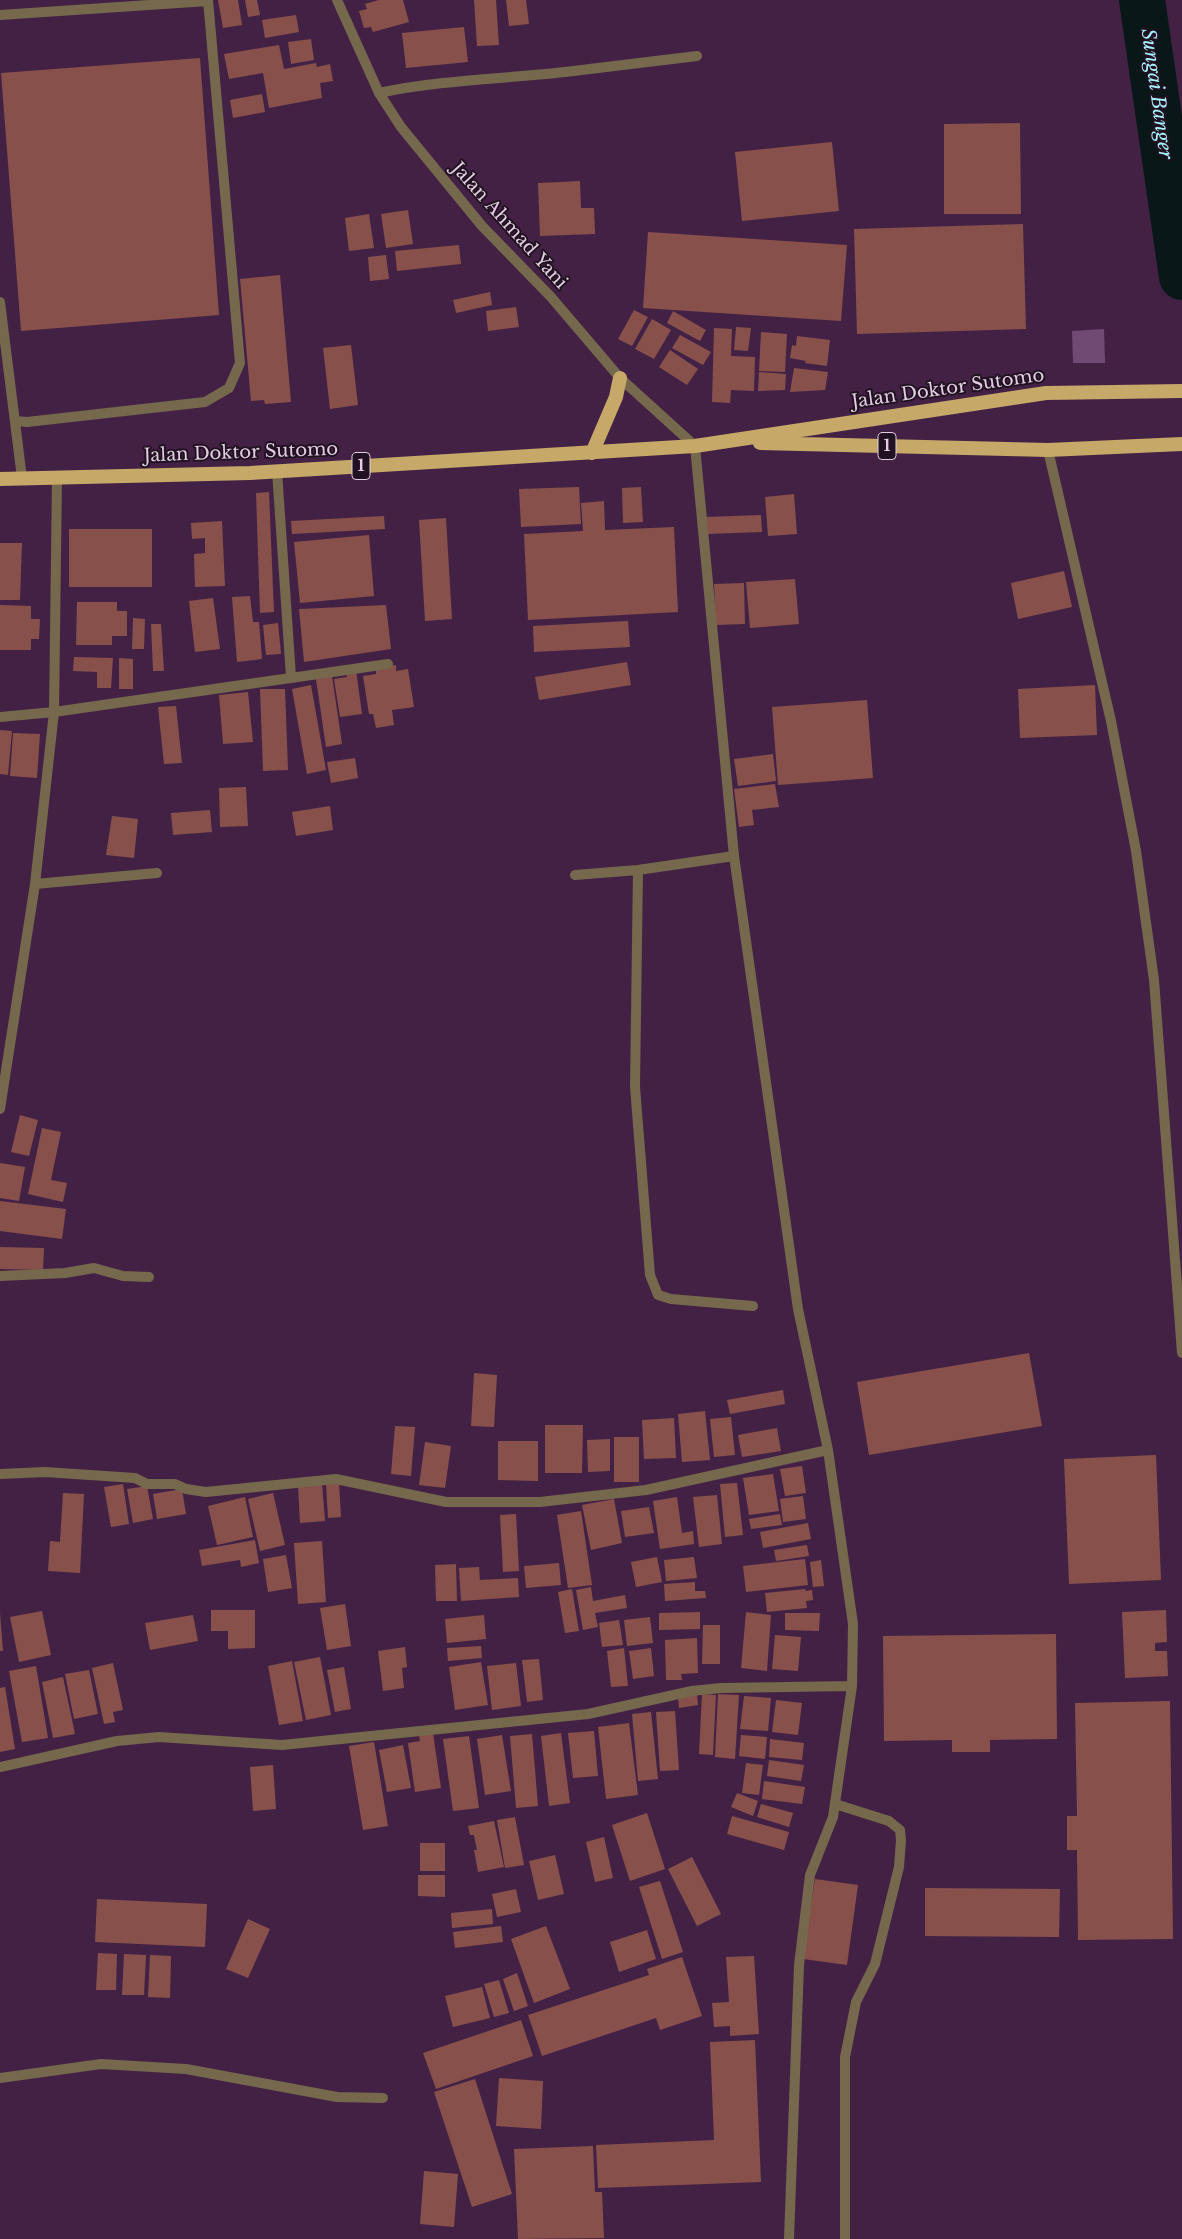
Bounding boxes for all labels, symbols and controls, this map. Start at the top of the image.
water label: Sungai Banger [1136,27,1176,161]
street label: Jalan Ahmad Yani [447,158,571,294]
street label: Jalan Doktor Sutomo [850,365,1046,413]
road number: 1 [878,432,896,460]
street label: Jalan Doktor Sutomo [144,439,338,467]
road number: 1 [352,452,370,480]

